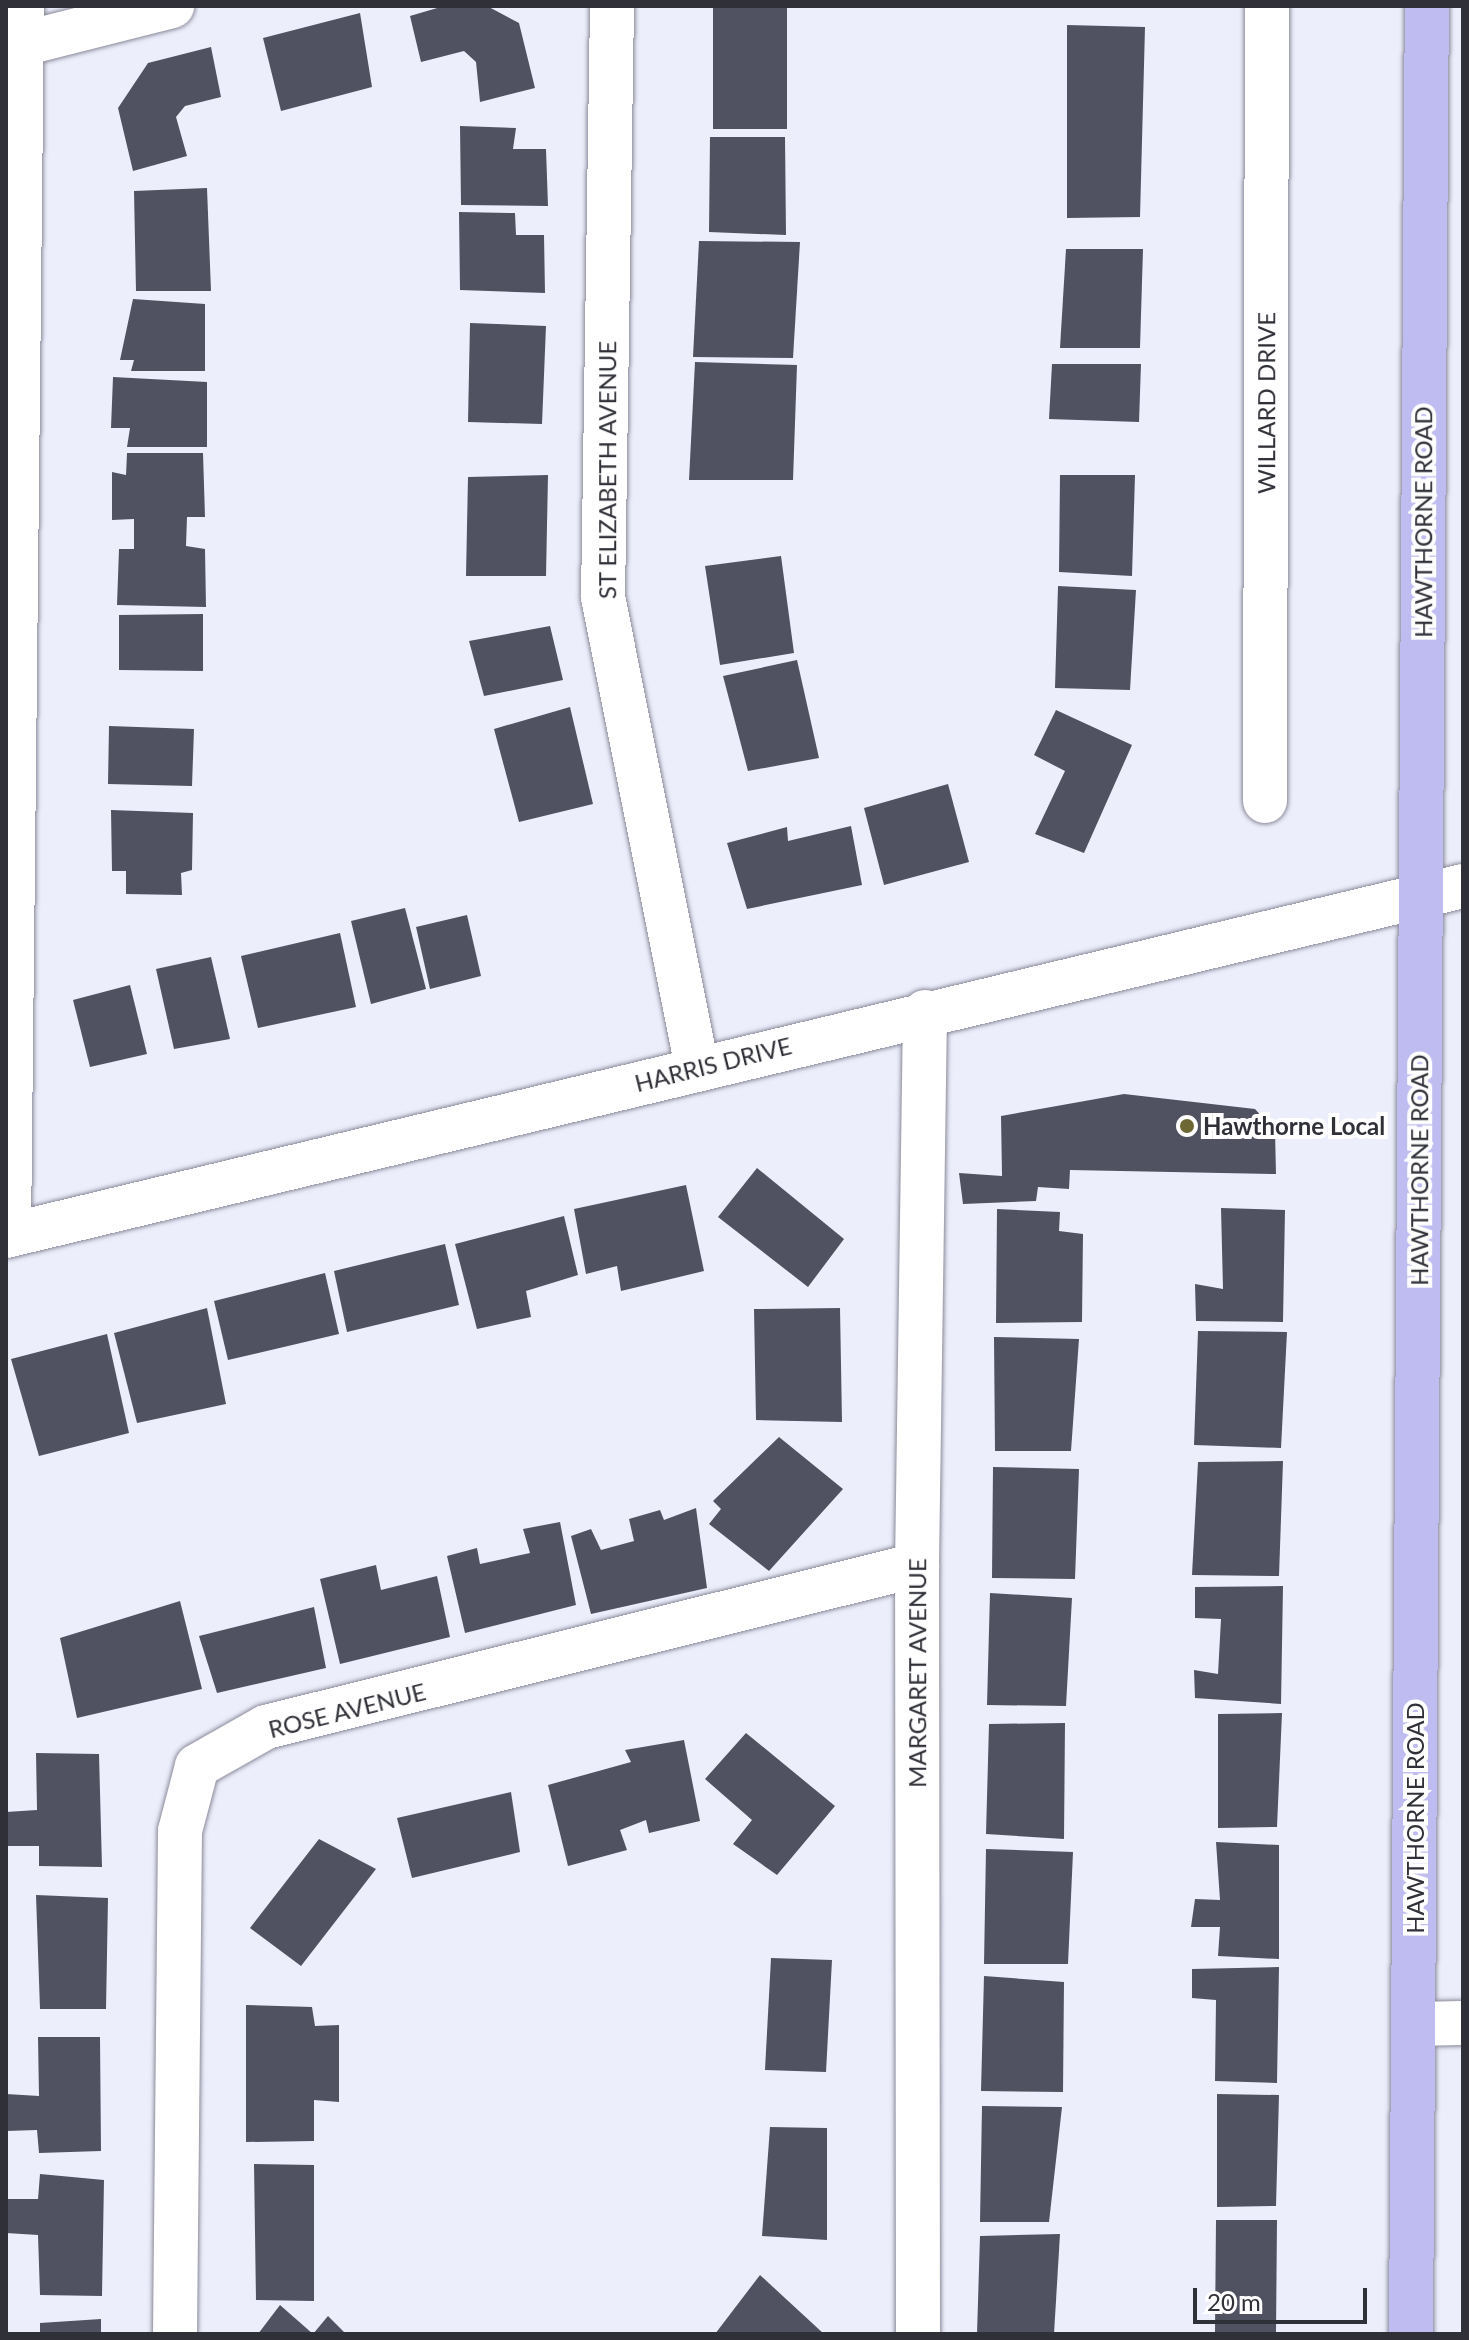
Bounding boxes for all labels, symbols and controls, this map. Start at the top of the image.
street label: WILLARD DRIVE [1252,312,1280,494]
street label: ST ELIZABETH AVENUE [593,340,621,600]
street label: HAWTHORNE ROAD [1409,406,1437,638]
street label: HARRIS DRIVE [632,1031,794,1097]
street label: HAWTHORNE ROAD [1405,1054,1433,1286]
place label: Hawthorne Local [1203,1112,1385,1140]
marker: Hawthorne Local [1178,1117,1196,1135]
street label: MARGARET AVENUE [903,1557,931,1789]
street label: ROSE AVENUE [265,1676,429,1744]
street label: HAWTHORNE ROAD [1401,1702,1429,1934]
scale bar [1197,2272,1371,2322]
text: 20 m [1207,2287,1261,2316]

